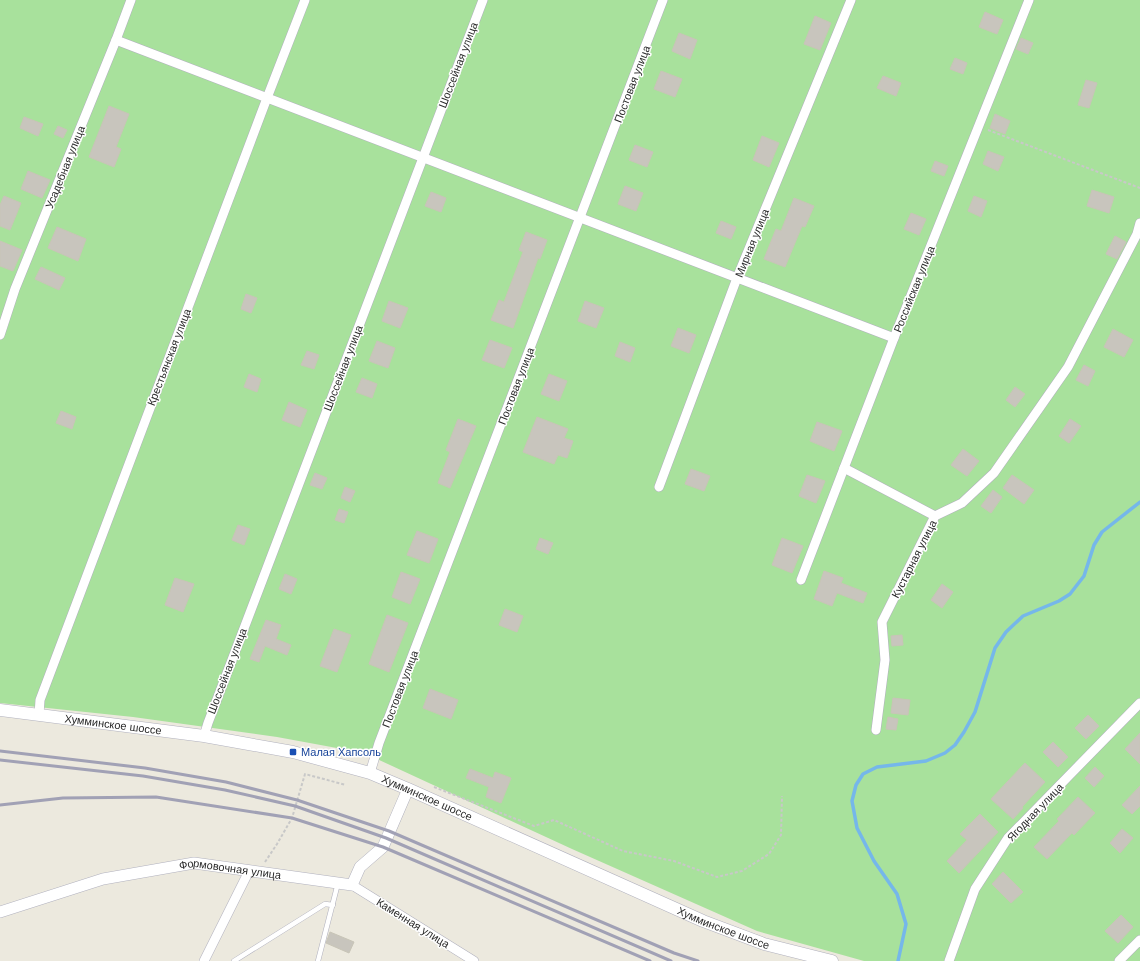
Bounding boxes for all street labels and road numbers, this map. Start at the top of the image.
street label: Шоссейная улица [436,20,480,110]
street label: Постовая улица [612,43,653,124]
street label: Усадебная улица [43,123,87,210]
street label: Мирная улица [733,206,772,279]
street label: Российская улица [891,243,937,334]
street label: Крестьянская улица [145,306,193,407]
street label: Шоссейная улица [321,323,365,413]
street label: Постовая улица [496,345,537,426]
street label: Кустарная улица [889,517,939,600]
street label: Шоссейная улица [205,626,249,716]
street label: Постовая улица [380,648,421,729]
street label: Хумминское шоссе [64,712,162,737]
street label: Хумминское шоссе [380,773,474,823]
street label: Ягодная улица [1004,780,1066,843]
street label: Формовочная улица [178,857,283,881]
street label: Каменная улица [374,896,452,951]
street label: Хумминское шоссе [676,904,771,951]

